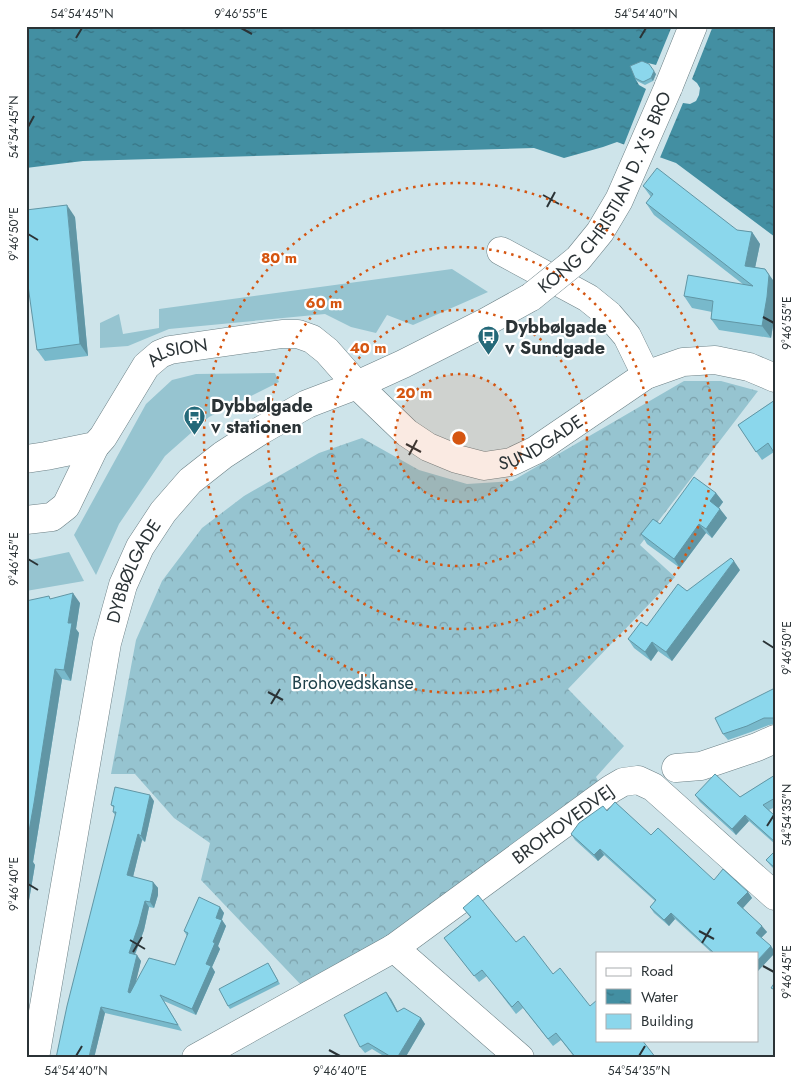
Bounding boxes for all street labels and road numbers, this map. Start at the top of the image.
street label: KONG CHRISTIAN D. X'S BRO [532,87,678,300]
street label: ALSION [141,332,209,373]
street label: SUNDGADE [497,409,588,477]
street label: DYBBØLGADE [100,514,168,626]
street label: BROHOVEDVEJ [507,778,619,870]

